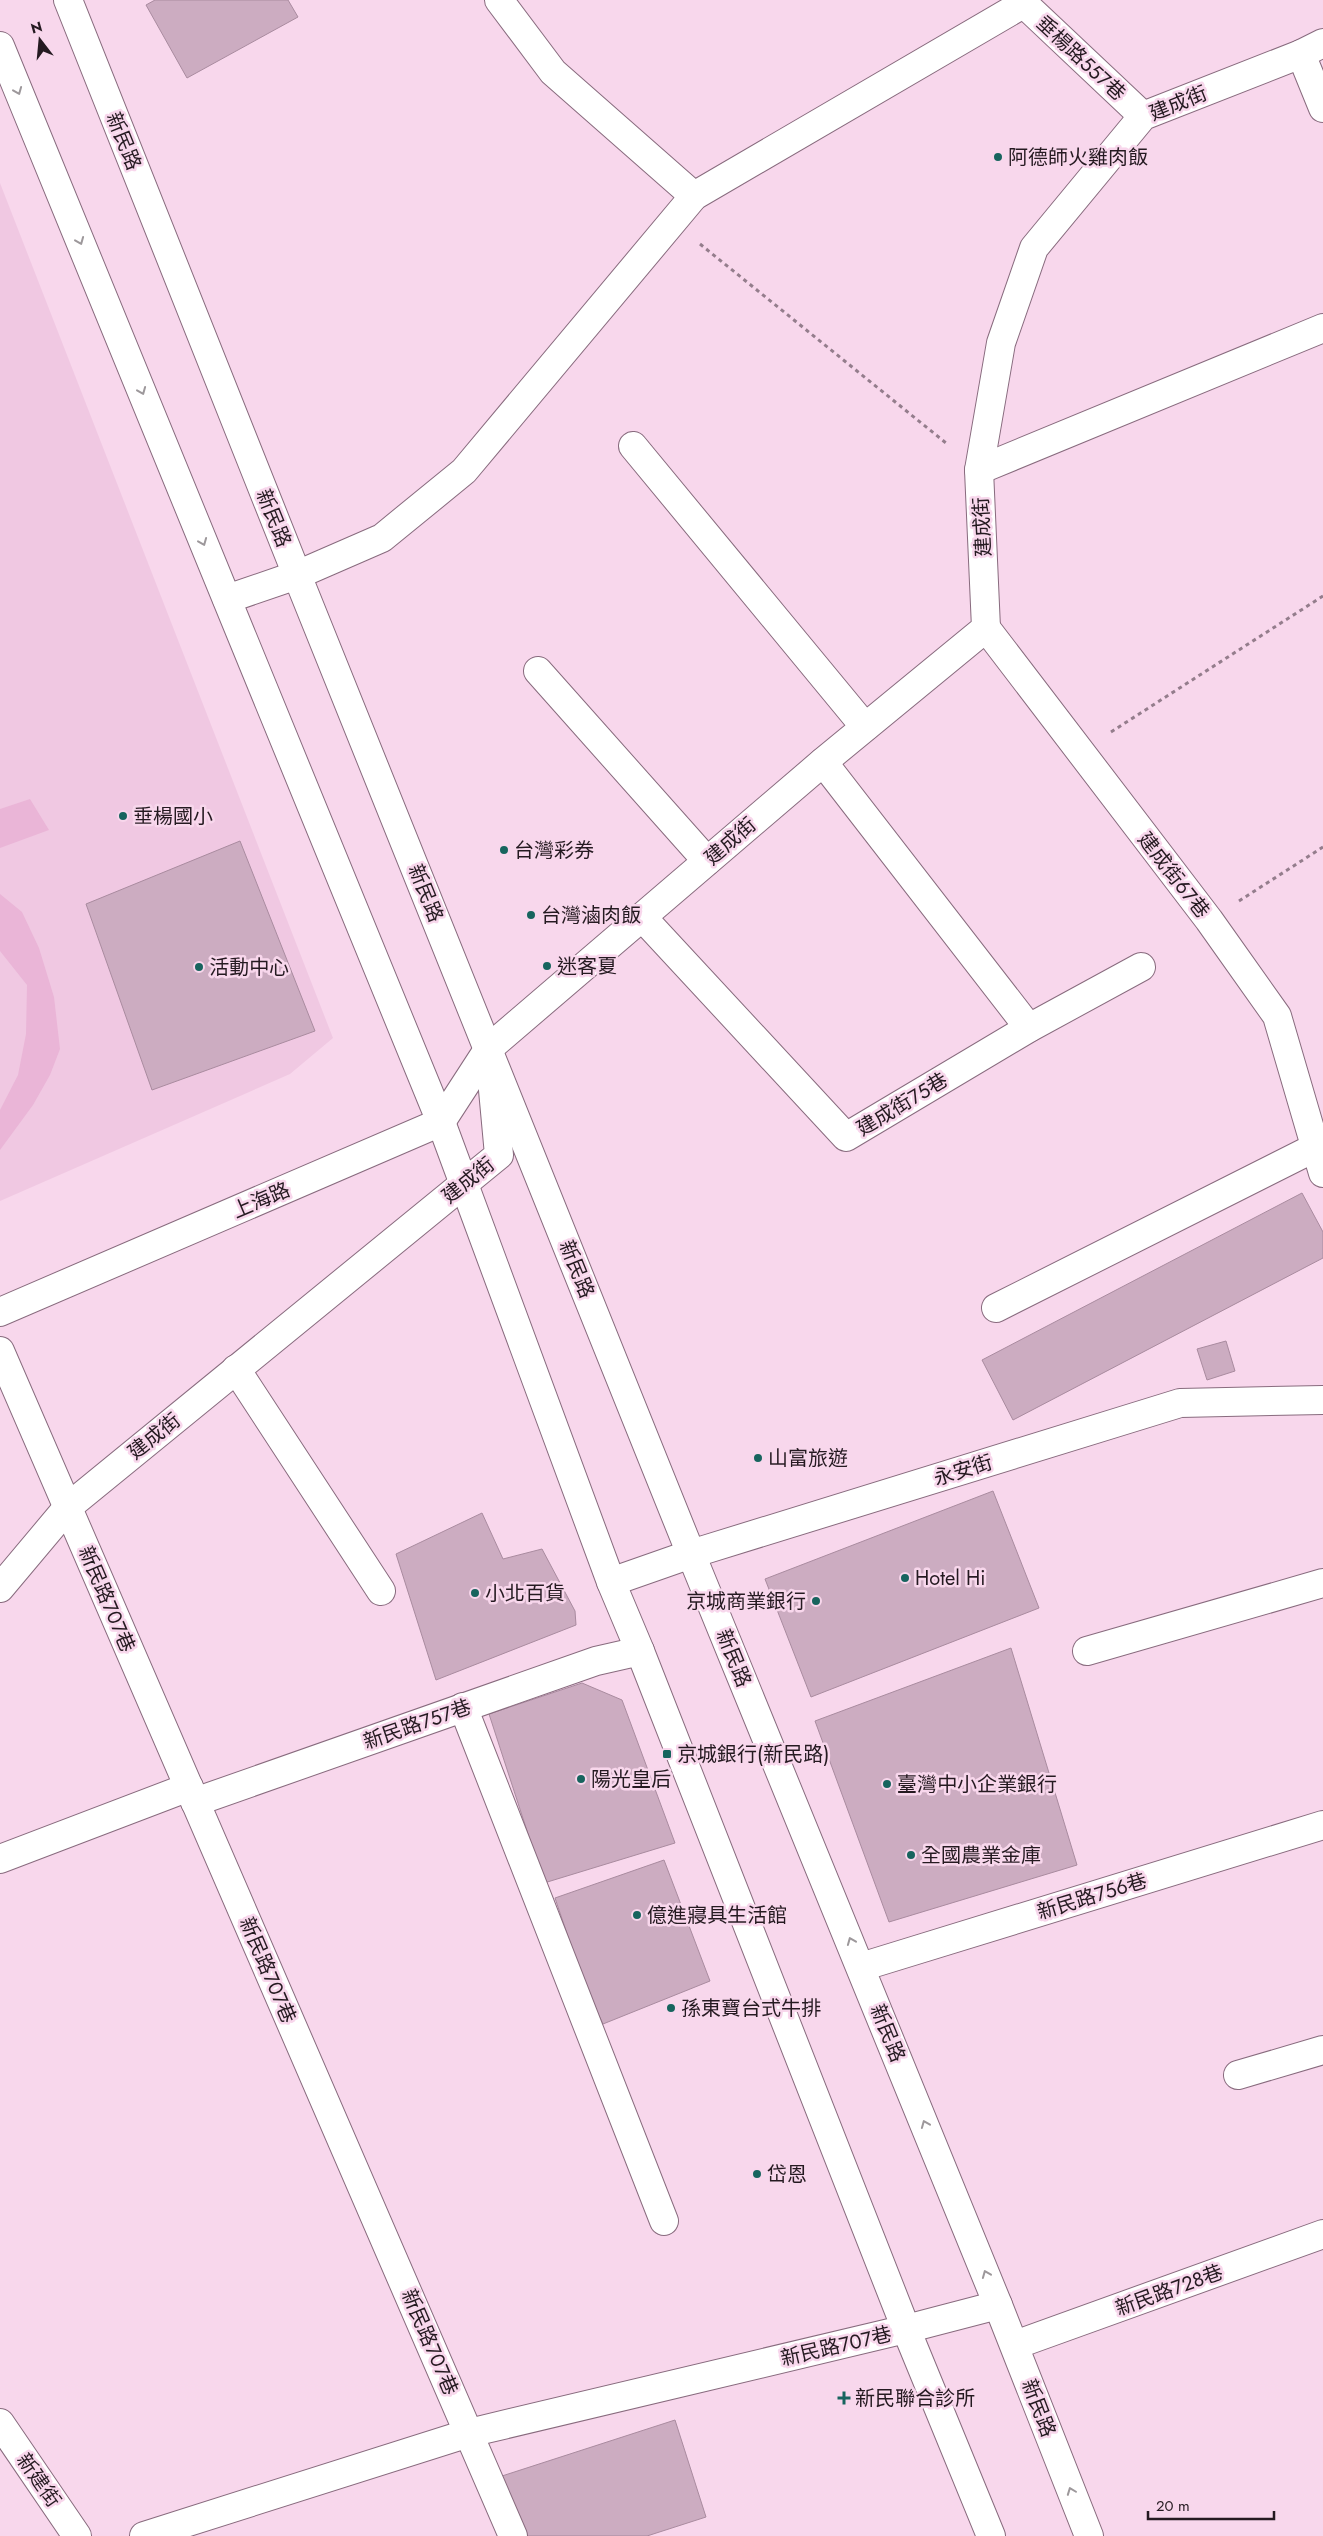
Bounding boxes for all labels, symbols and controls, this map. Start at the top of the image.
street label: 垂楊路557巷 [1029,9,1132,108]
north arrow [15,15,65,65]
text: N [28,16,45,39]
street label: 建成街 [1145,79,1211,128]
one-way arrow [12,86,23,95]
street label: 新民路 [99,108,148,174]
place label: 阿德師火雞肉飯 [1008,143,1148,172]
marker: 阿德師火雞肉飯 [992,151,1004,163]
one-way arrow [74,236,84,245]
one-way arrow [135,386,146,395]
street label: 新民路 [249,485,298,551]
street label: 建成街 [966,496,999,558]
one-way arrow [197,537,208,546]
place label: 垂楊國小 [133,802,213,831]
marker: 垂楊國小 [117,810,129,822]
street label: 建成街 [698,811,762,872]
street label: 建成街67巷 [1131,826,1216,924]
place label: 台灣彩券 [514,836,594,865]
marker: 台灣彩券 [498,844,510,856]
street label: 新民路 [401,860,450,926]
place label: 台灣滷肉飯 [541,901,641,930]
marker: 台灣滷肉飯 [525,909,537,921]
place label: 迷客夏 [557,952,617,981]
place label: 活動中心 [209,953,289,982]
marker: 迷客夏 [541,960,553,972]
marker: 活動中心 [193,961,205,973]
street label: 建成街75巷 [851,1066,953,1143]
street label: 建成街 [436,1150,501,1211]
street label: 上海路 [228,1175,294,1226]
street label: 新民路 [552,1236,601,1302]
street label: 建成街 [122,1406,187,1467]
place label: 山富旅遊 [768,1444,848,1473]
street label: 永安街 [930,1448,996,1493]
marker: 山富旅遊 [752,1452,764,1464]
street label: 新民路707巷 [71,1542,142,1657]
place label: Hotel Hi [915,1564,985,1593]
marker: Hotel Hi [899,1572,911,1584]
place label: 小北百貨 [485,1579,565,1608]
marker: 小北百貨 [469,1587,481,1599]
place label: 京城商業銀行 [686,1587,806,1616]
marker: 京城商業銀行 [810,1595,822,1607]
street label: 新民路 [709,1625,758,1691]
street label: 新民路757巷 [359,1692,475,1756]
place label: 京城銀行(新民路) [677,1740,829,1769]
marker: 京城銀行(新民路) [661,1748,673,1760]
place label: 陽光皇后 [591,1765,671,1794]
place label: 臺灣中小企業銀行 [897,1770,1057,1799]
marker: 陽光皇后 [575,1773,587,1785]
marker: 臺灣中小企業銀行 [881,1778,893,1790]
place label: 全國農業金庫 [921,1841,1041,1870]
marker: 全國農業金庫 [905,1849,917,1861]
street label: 新民路756巷 [1034,1866,1151,1927]
place label: 億進寢具生活館 [647,1901,787,1930]
marker: 億進寢具生活館 [631,1909,643,1921]
street label: 新民路707巷 [232,1913,303,2028]
one-way arrow [846,1937,857,1946]
place label: 孫東寶台式牛排 [681,1994,821,2023]
street label: 新民路 [863,2000,912,2066]
marker: 孫東寶台式牛排 [665,2002,677,2014]
one-way arrow [921,2120,931,2129]
place label: 岱恩 [767,2160,807,2189]
marker: 岱恩 [751,2168,763,2180]
street label: 新民路728巷 [1111,2258,1227,2323]
one-way arrow [982,2270,992,2279]
street label: 新民路707巷 [394,2285,465,2400]
street label: 新民路707巷 [778,2320,894,2373]
street label: 新民路 [1014,2375,1063,2441]
place label: 新民聯合診所 [855,2384,975,2413]
marker: 新民聯合診所 [837,2391,851,2405]
street label: 新建街 [10,2447,68,2513]
one-way arrow [1067,2487,1077,2495]
scale bar [1148,2488,1274,2520]
text: 20 m [1156,2495,1190,2517]

